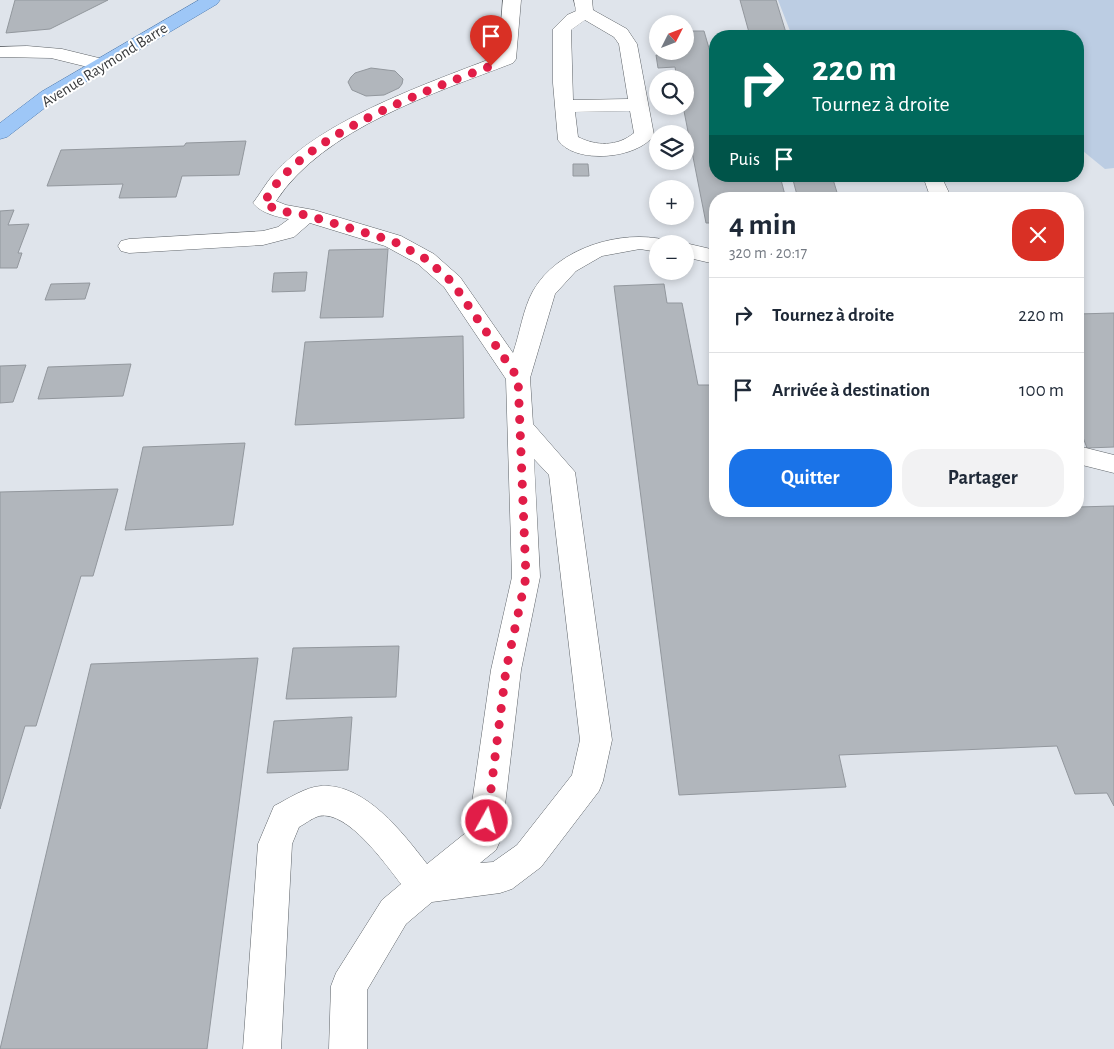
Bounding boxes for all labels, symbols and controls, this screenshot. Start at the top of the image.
pin [470,15,512,66]
north arrow [649,15,694,60]
map controls [649,15,694,280]
street label: Avenue Raymond Barre [39,20,171,111]
icon: arrive [477,22,505,50]
icon: right [729,50,794,115]
text: 220 m [812,52,897,87]
button: search [649,70,694,115]
text: Tournez à droite [812,93,950,115]
button: layers [649,125,694,170]
icon: arrive [770,145,798,173]
text: Puis [729,150,760,169]
button: + [649,180,694,225]
button: close [1012,209,1064,261]
text: 4 min [729,210,797,240]
button: − [649,235,694,280]
text: 320 m · 20:17 [729,245,807,261]
icon: right [729,301,757,329]
text: Tournez à droite [772,306,894,325]
text: 220 m [1018,306,1064,325]
icon: arrive [729,376,757,404]
text: Arrivée à destination [772,381,930,400]
text: 100 m [1019,381,1064,400]
button: Quitter [729,449,892,507]
button: Partager [902,449,1064,507]
position arrow [460,794,512,846]

